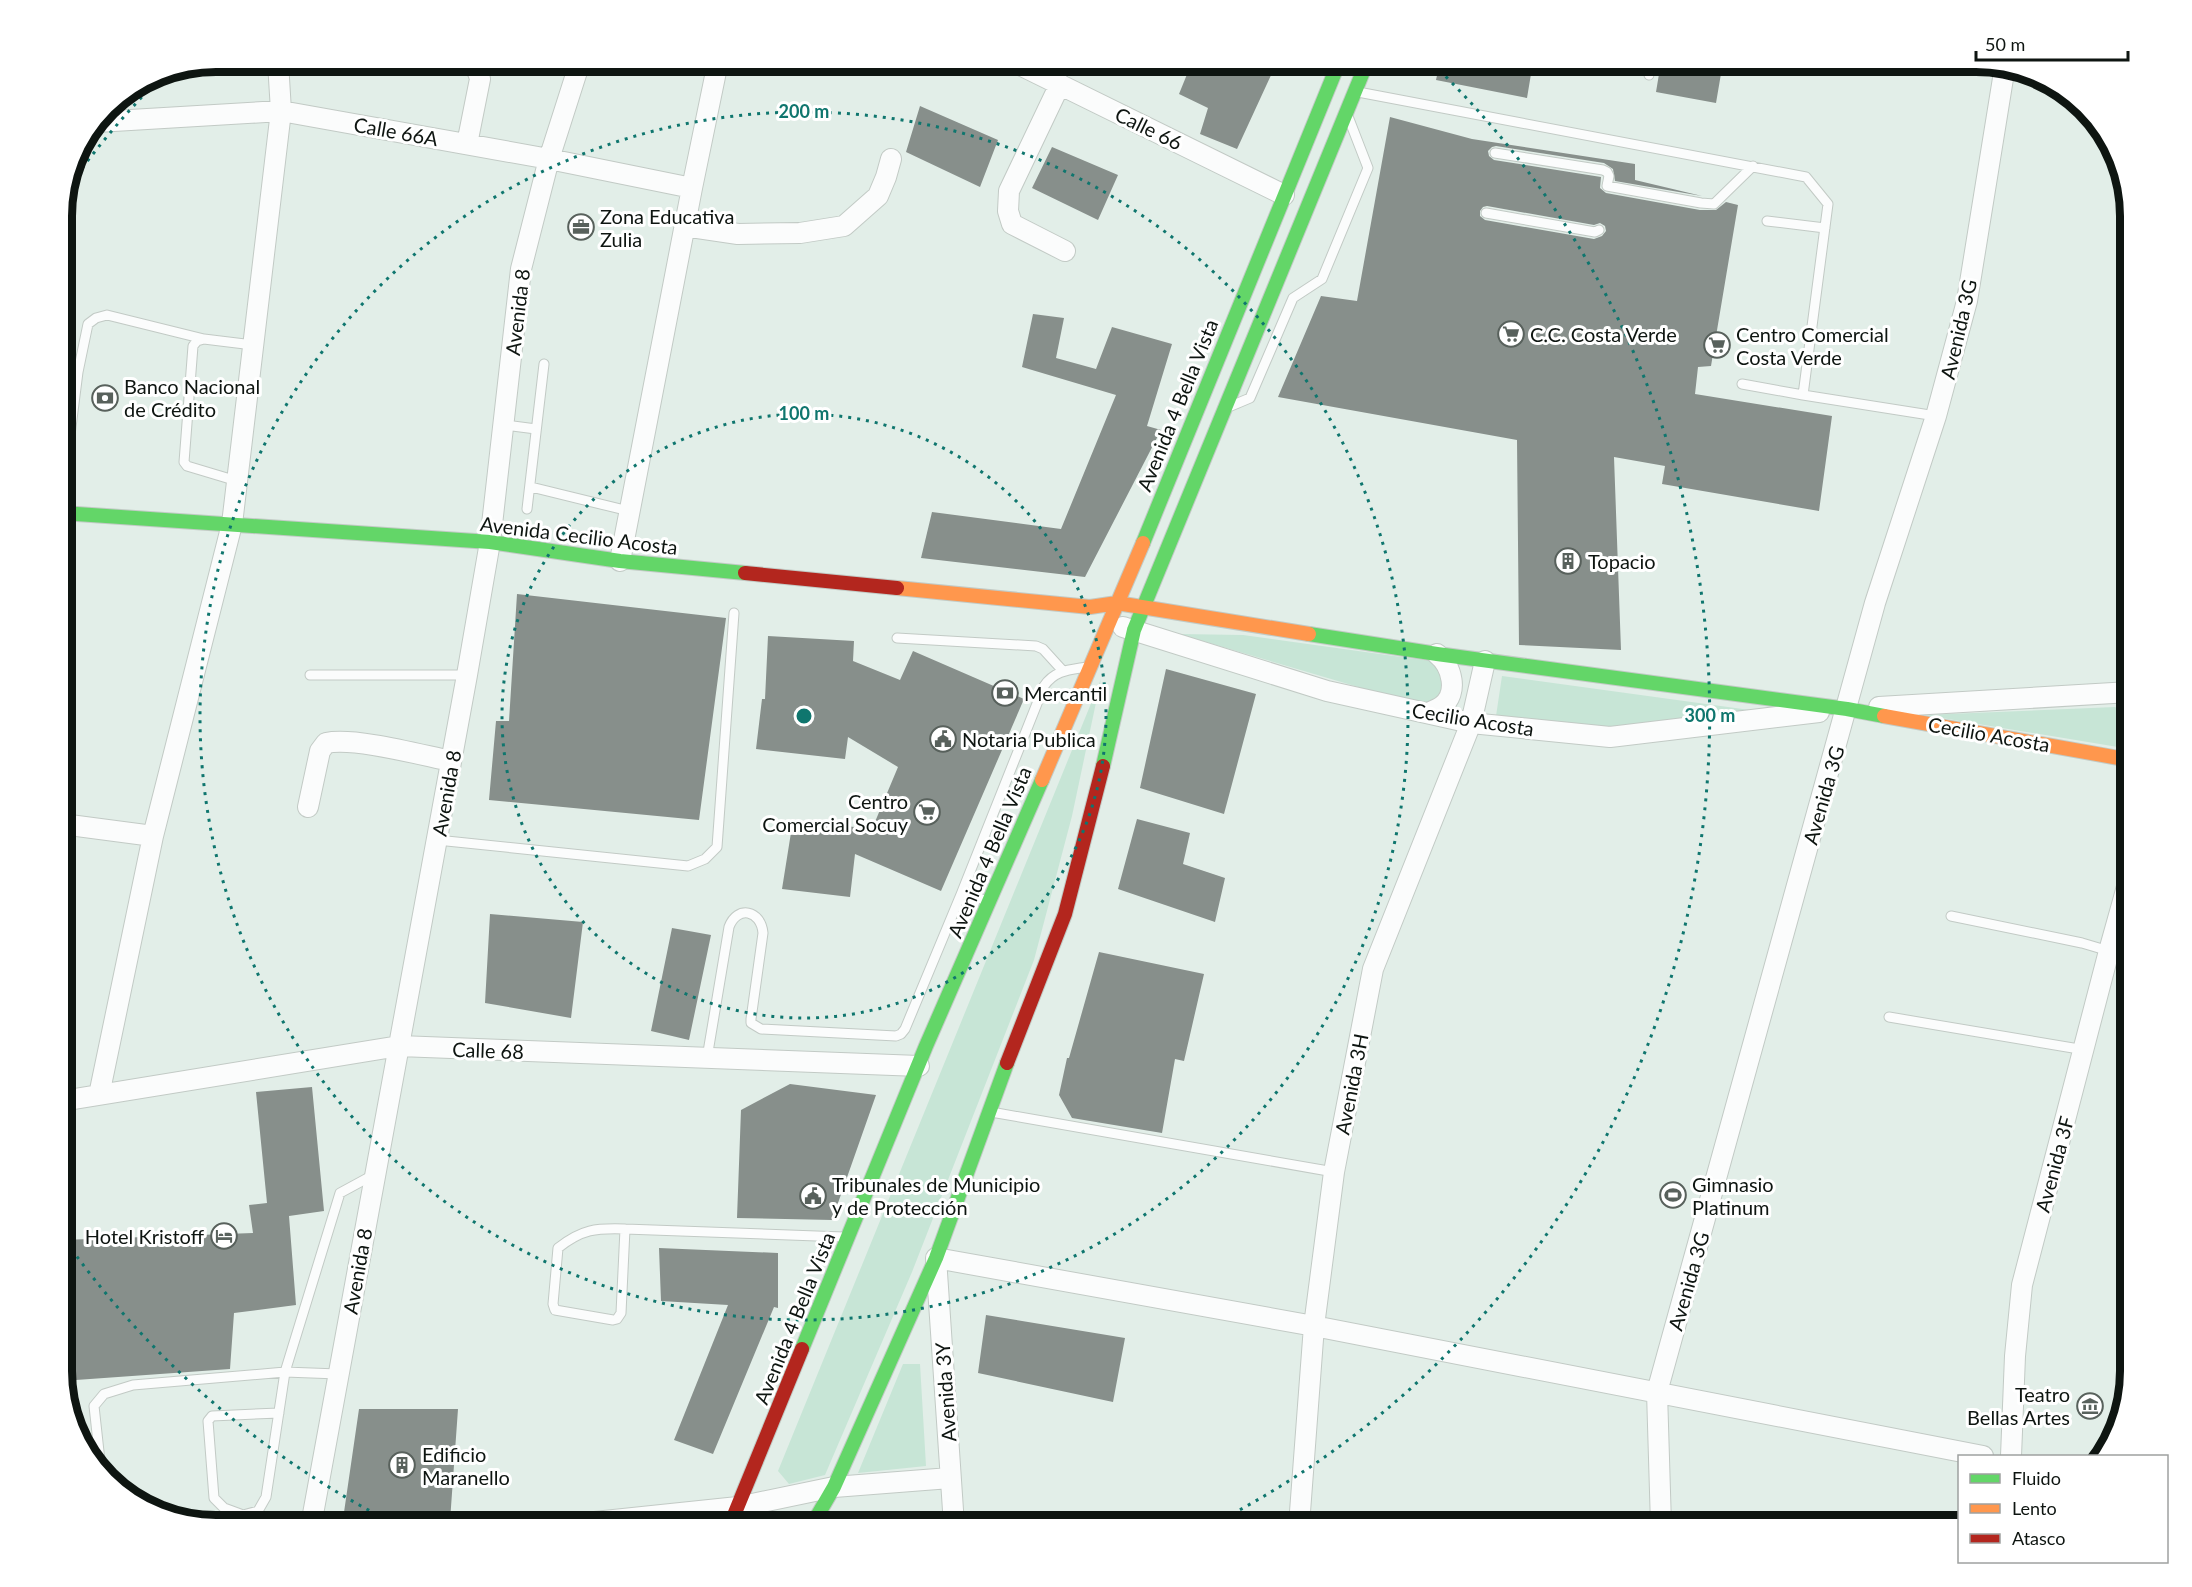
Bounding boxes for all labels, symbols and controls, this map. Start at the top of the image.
scale bar [1976,24,2128,62]
text: 50 m [1985,33,2025,55]
text: 200 m [779,100,829,122]
street label: Calle 66 [1112,102,1186,154]
street label: Calle 66A [352,112,440,150]
place label: Zona Educativa Zulia [600,204,734,251]
office icon: Zona Educativa Zulia [566,212,596,242]
street label: Avenida 8 [500,267,534,357]
street label: Avenida 3G [1935,277,1981,381]
street label: Avenida 4 Bella Vista [1132,315,1222,495]
supermarket icon: C.C. Costa Verde [1496,319,1526,349]
place label: C.C. Costa Verde [1530,322,1677,346]
place label: Centro Comercial Costa Verde [1736,322,1889,369]
supermarket icon: Centro Comercial Costa Verde [1702,330,1732,360]
place label: Banco Nacional de Crédito [124,374,260,421]
bank icon: Banco Nacional de Crédito [90,383,120,413]
text: 100 m [779,402,829,424]
street label: Avenida Cecilio Acosta [479,511,679,559]
building icon: Topacio [1553,546,1583,576]
place label: Topacio [1588,549,1656,573]
bank icon: Mercantil [990,678,1020,708]
place label: Mercantil [1024,681,1107,705]
street label: Cecilio Acosta [1410,698,1536,740]
text: 300 m [1685,704,1735,726]
centre of rings [794,706,814,726]
street label: Cecilio Acosta [1926,711,2052,757]
public building icon: Notaria Publica [928,724,958,754]
place label: Notaria Publica [962,727,1096,751]
street label: Avenida 3G [1797,743,1849,847]
street label: Avenida 8 [427,748,465,838]
street label: Avenida 4 Bella Vista [942,763,1036,941]
place label: Centro Comercial Socuy [762,789,909,836]
supermarket icon: Centro Comercial Socuy [912,797,942,827]
street label: Avenida 3H [1329,1031,1373,1137]
street label: Calle 68 [452,1037,524,1063]
street label: Avenida 3F [2030,1113,2078,1215]
place label: Tribunales de Municipio y de Protección [832,1172,1040,1219]
place label: Gimnasio Platinum [1692,1172,1774,1219]
sports icon: Gimnasio Platinum [1658,1180,1688,1210]
public building icon: Tribunales de Municipio y de Protección [798,1181,828,1211]
hotel icon: Hotel Kristoff [209,1221,239,1251]
place label: Hotel Kristoff [85,1224,205,1248]
street label: Avenida 8 [338,1226,376,1316]
street label: Avenida 4 Bella Vista [749,1228,839,1408]
street label: Avenida 3G [1662,1229,1714,1333]
street label: Avenida 3Y [930,1341,960,1443]
place label: Teatro Bellas Artes [1967,1382,2070,1429]
museum icon: Teatro Bellas Artes [2075,1391,2105,1421]
place label: Edificio Maranello [422,1442,510,1489]
building icon: Edificio Maranello [387,1450,417,1480]
legend [1958,1455,2168,1563]
text: Fluido [2012,1467,2061,1489]
text: Lento [2012,1497,2057,1519]
text: Atasco [2012,1527,2065,1549]

